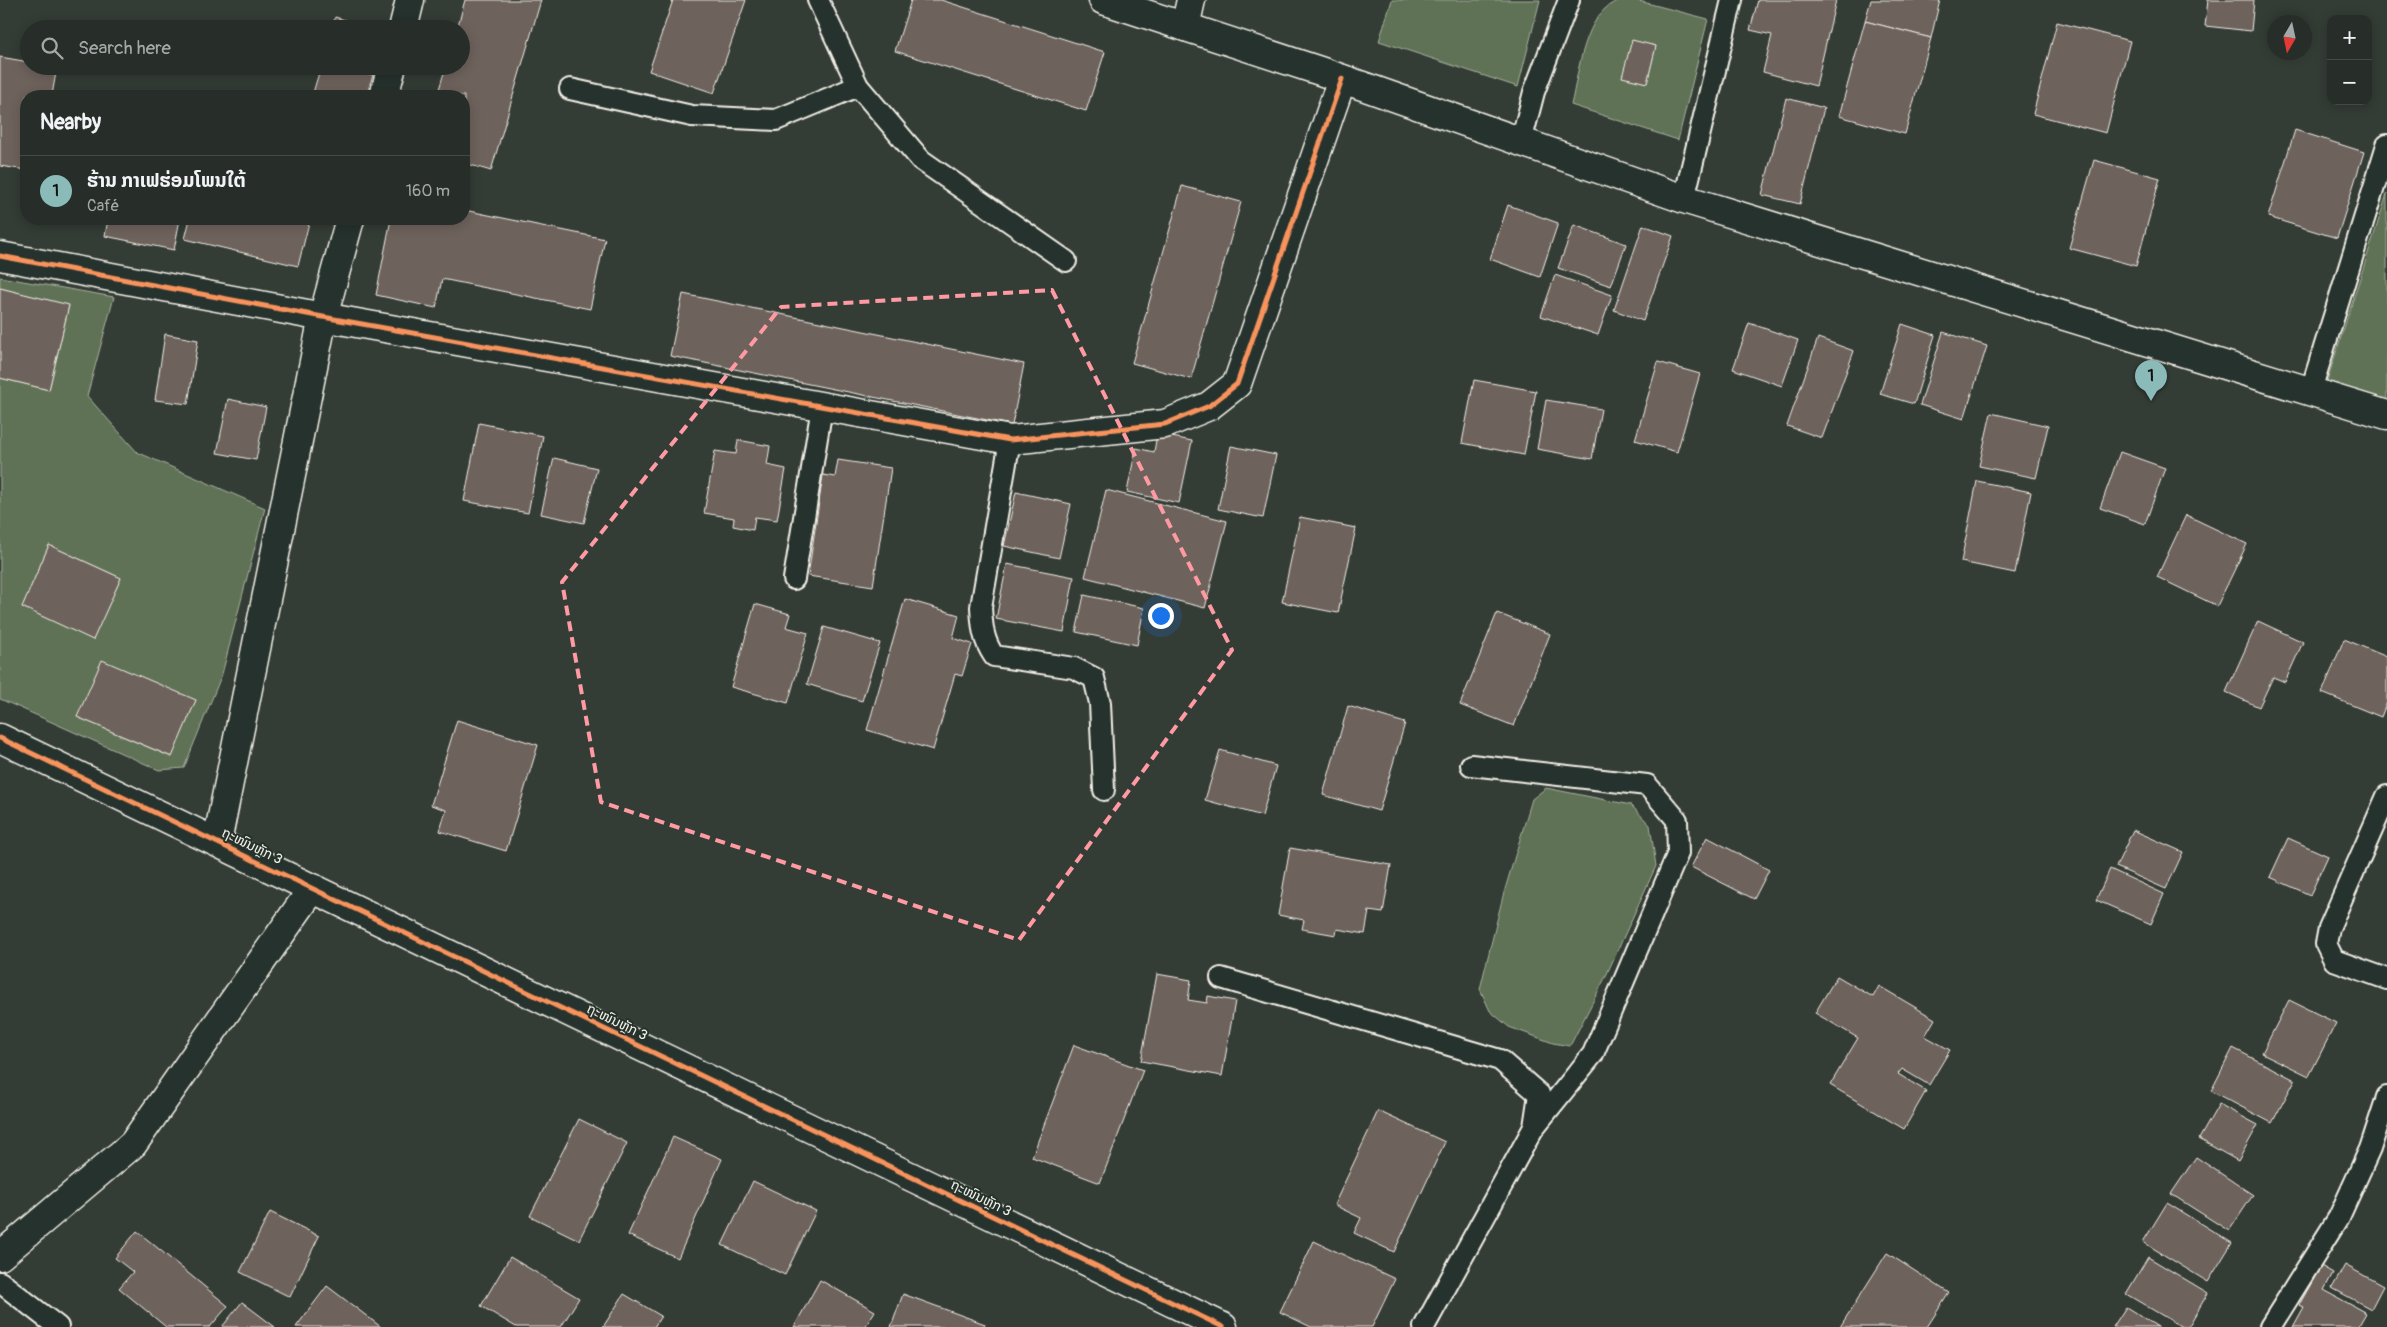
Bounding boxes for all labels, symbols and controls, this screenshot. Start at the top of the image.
north arrow [2267,15,2312,60]
map controls [2327,15,2372,105]
button: + [2327,15,2372,60]
search box [20,20,470,75]
icon: search [38,34,66,62]
text: Search here [78,36,171,60]
button: − [2327,60,2372,105]
text: Nearby [40,109,101,136]
text: ຮ້ານ ກາເຟຮ່ອມໂພນໃຕ້ [87,169,246,193]
text: 1 [53,181,59,201]
text: 160 m [406,181,450,201]
text: Café [87,196,119,216]
pin: 1 [2135,360,2167,401]
your location [1148,603,1174,629]
street label: ຖະໜົນຫຼັກ 3 [219,824,285,868]
street label: ຖະໜົນຫຼັກ 3 [584,1000,650,1044]
street label: ຖະໜົນຫຼັກ 3 [948,1176,1014,1220]

